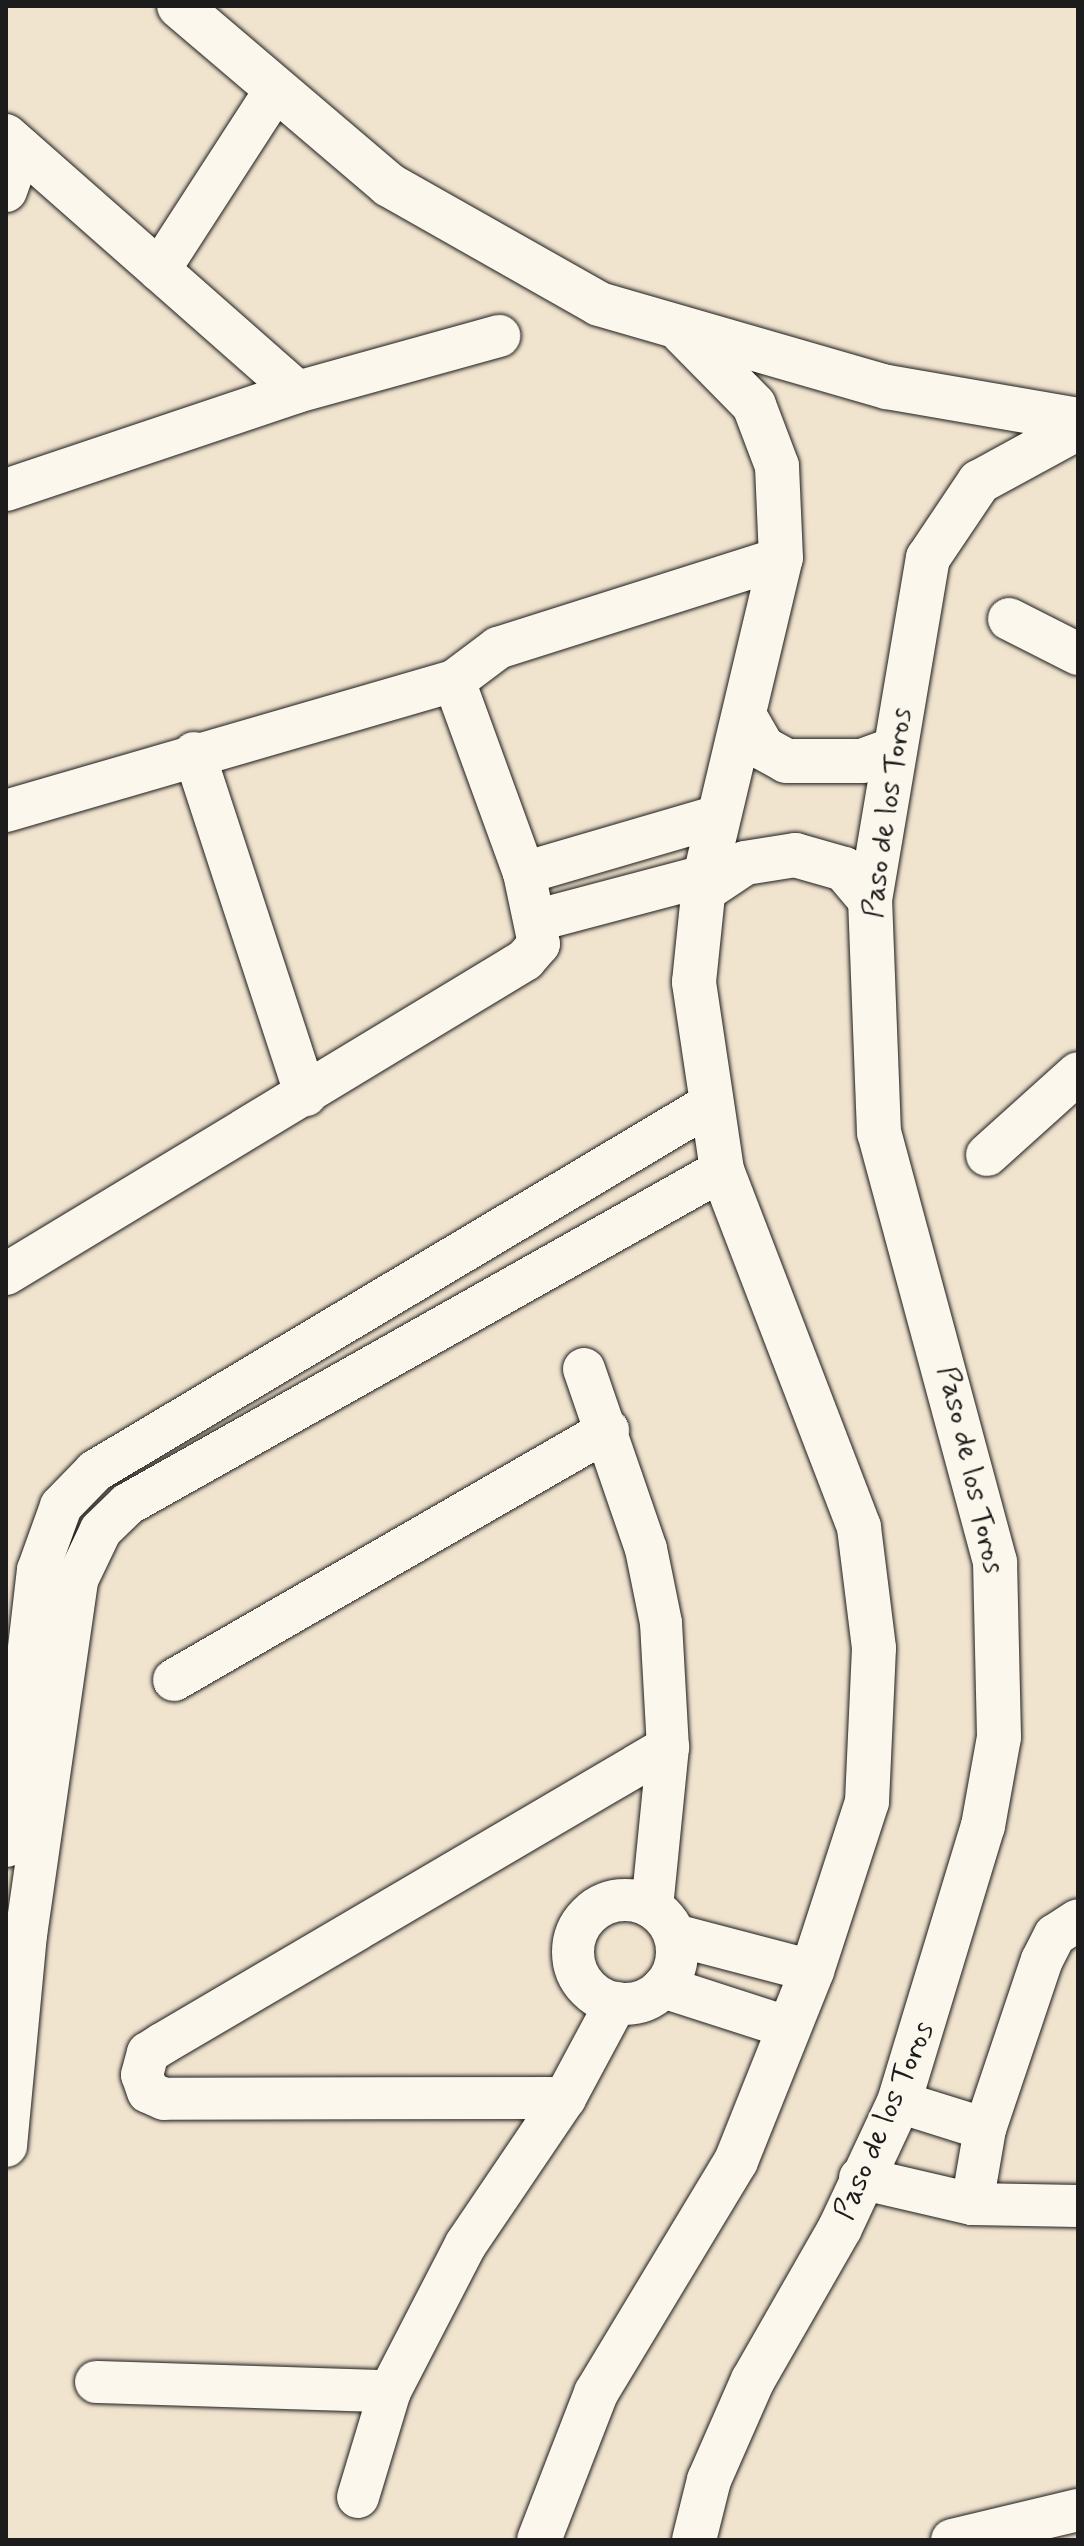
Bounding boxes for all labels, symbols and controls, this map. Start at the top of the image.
street label: Paso de los Toros [856,707,920,919]
street label: Paso de los Toros [929,1364,1011,1576]
street label: Paso de los Toros [828,2018,942,2224]

